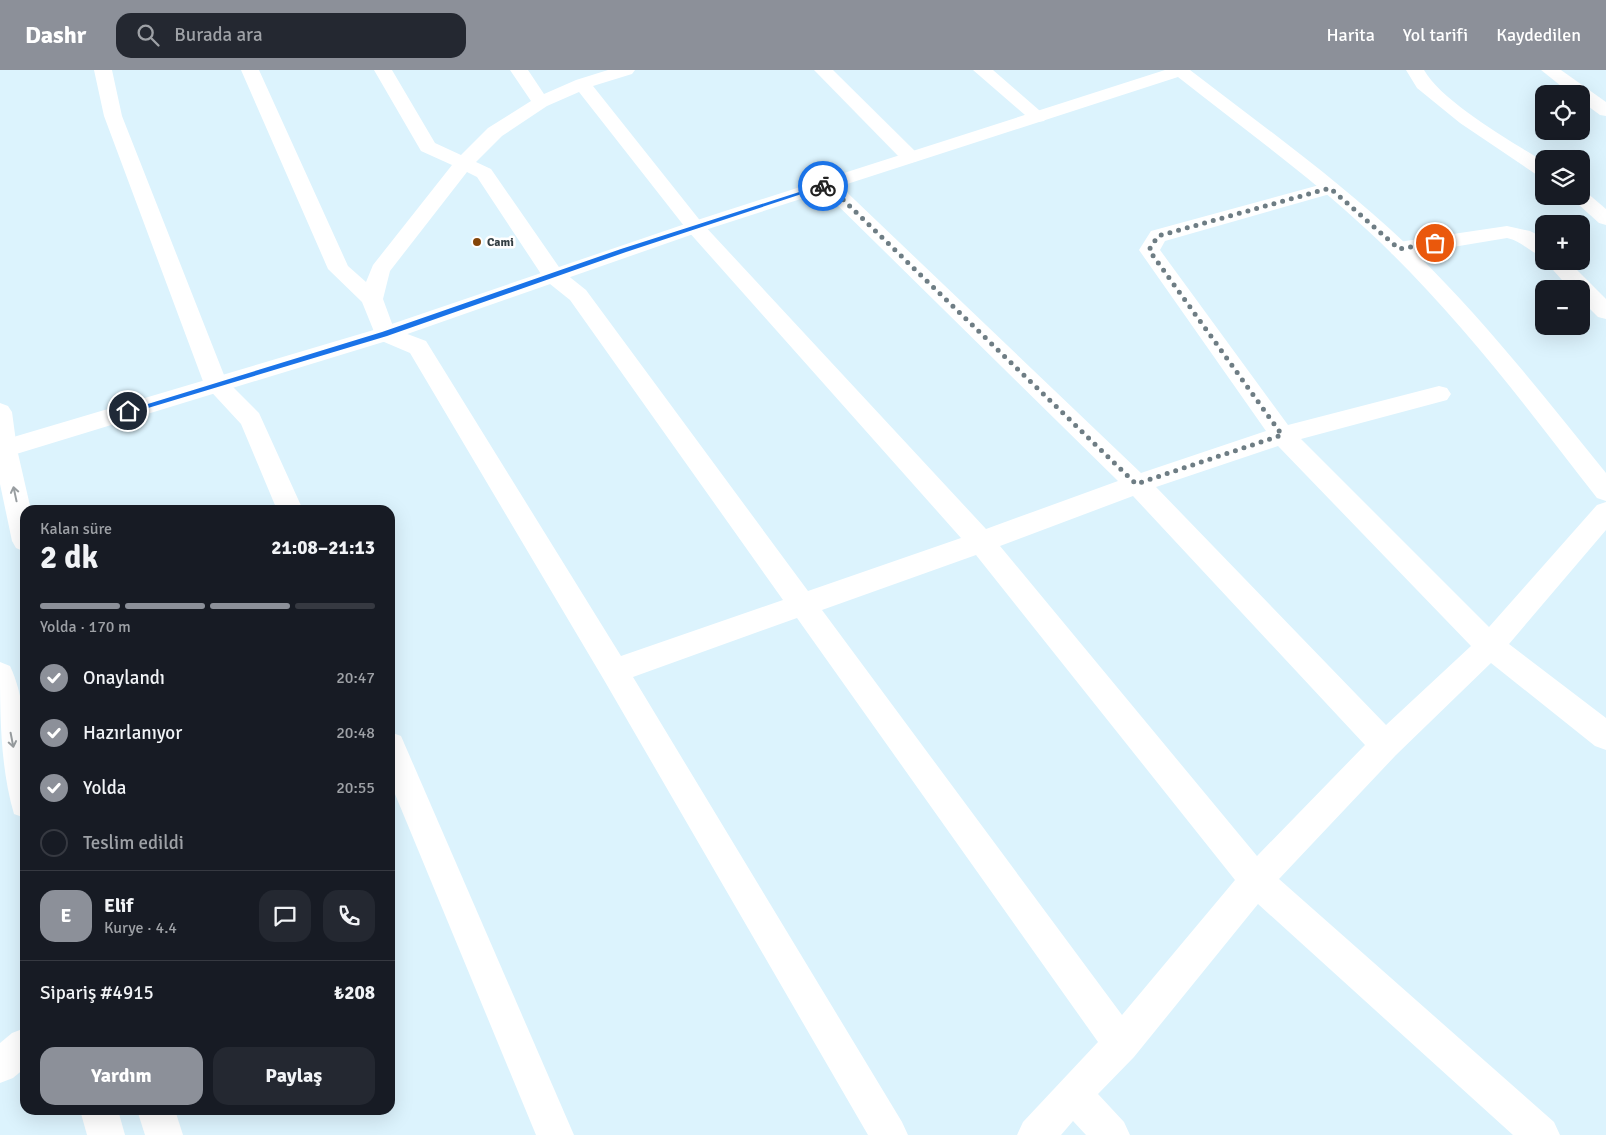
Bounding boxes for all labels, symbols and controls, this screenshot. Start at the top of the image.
search box [116,13,466,58]
text: Dashr [25,20,86,50]
icon: search [134,21,162,49]
text: Burada ara [174,23,263,47]
text: Harita [1326,24,1375,46]
text: Yol tarifi [1403,24,1468,46]
text: Kaydedilen [1496,24,1581,46]
map controls [1535,85,1590,335]
button: locate [1535,85,1590,140]
button: layers [1535,150,1590,205]
courier [798,161,848,211]
icon: bike [809,172,837,200]
button: + [1535,215,1590,270]
pin [1414,222,1456,264]
icon: bag [1421,229,1449,257]
place label: Cami [487,235,514,250]
marker: Cami [471,236,483,248]
button: − [1535,280,1590,335]
pin [107,390,149,432]
icon: home [114,397,142,425]
one-way arrow [10,486,19,502]
text: Kalan süre [40,519,112,539]
text: 21:08–21:13 [271,536,375,560]
text: 2 dk [40,538,98,577]
text: Yolda · 170 m [40,617,131,637]
icon: check [40,664,68,692]
text: Onaylandı [83,666,165,690]
text: 20:47 [336,668,375,688]
icon: check [40,719,68,747]
text: Hazırlanıyor [83,721,182,745]
text: 20:48 [336,723,375,743]
one-way arrow [8,732,18,748]
icon: check [40,774,68,802]
text: Yolda [83,776,127,800]
text: 20:55 [336,778,375,798]
text: Teslim edildi [83,831,184,855]
button: chat [259,890,311,942]
button: phone [323,890,375,942]
text: Elif [104,894,133,918]
text: E [61,904,71,928]
text: Kurye · 4.4 [104,918,177,938]
text: Sipariş #4915 [40,981,154,1005]
text: ₺208 [334,981,375,1005]
button: Yardım [40,1047,203,1105]
button: Paylaş [213,1047,375,1105]

